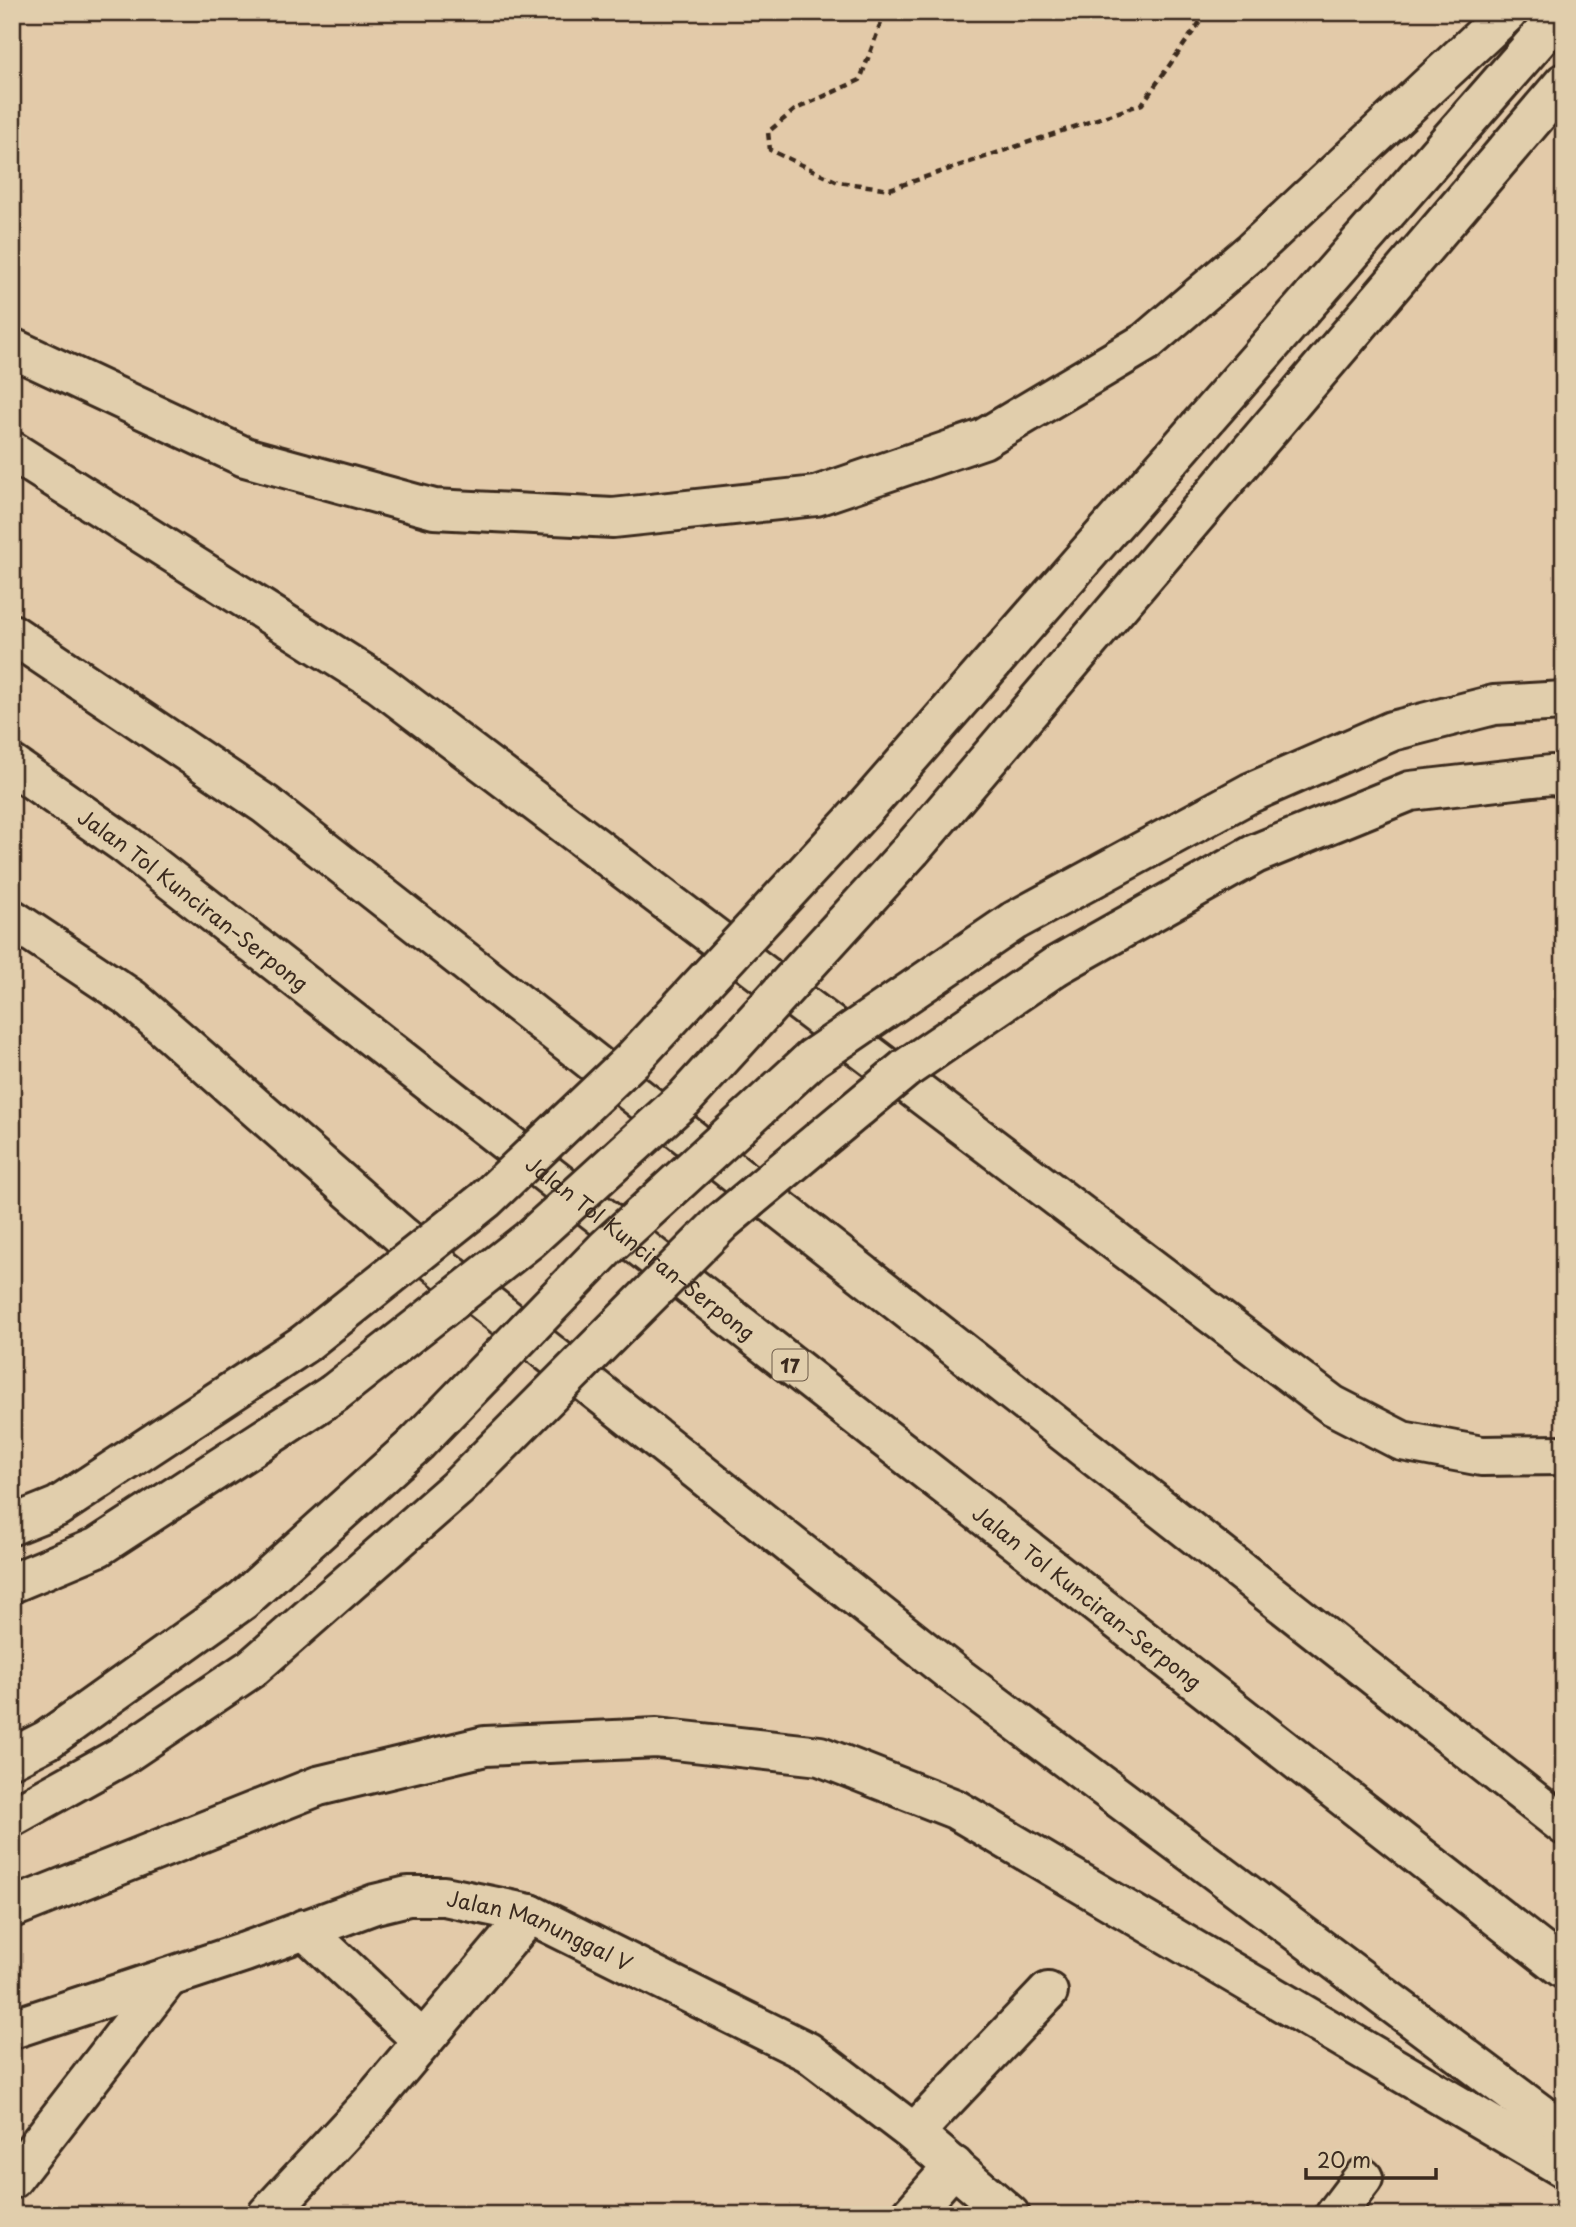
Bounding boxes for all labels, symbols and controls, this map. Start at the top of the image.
street label: Jalan Tol Kunciran–Serpong [72,800,316,998]
street label: Jalan Tol Kunciran–Serpong [519,1147,763,1348]
road number: 17 [772,1350,808,1380]
street label: Jalan Tol Kunciran–Serpong [966,1497,1210,1697]
street label: Jalan Manunggal V [444,1881,639,1979]
scale bar [1306,2136,1436,2180]
text: 20 m [1317,2143,1371,2175]

